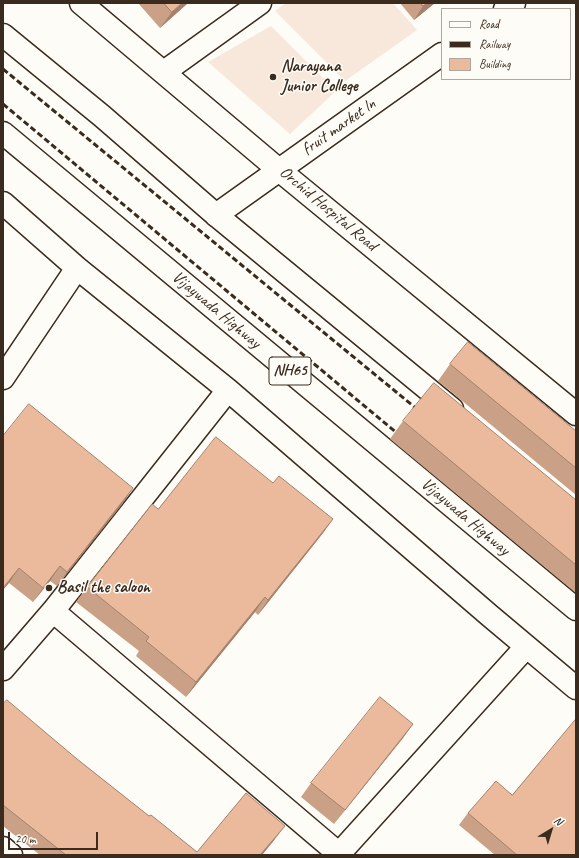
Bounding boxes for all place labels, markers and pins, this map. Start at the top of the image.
place label: Narayana Junior College [281,57,358,97]
marker: Narayana Junior College [268,72,278,82]
place label: Basil the saloon [57,578,150,598]
marker: Basil the saloon [44,583,54,593]

